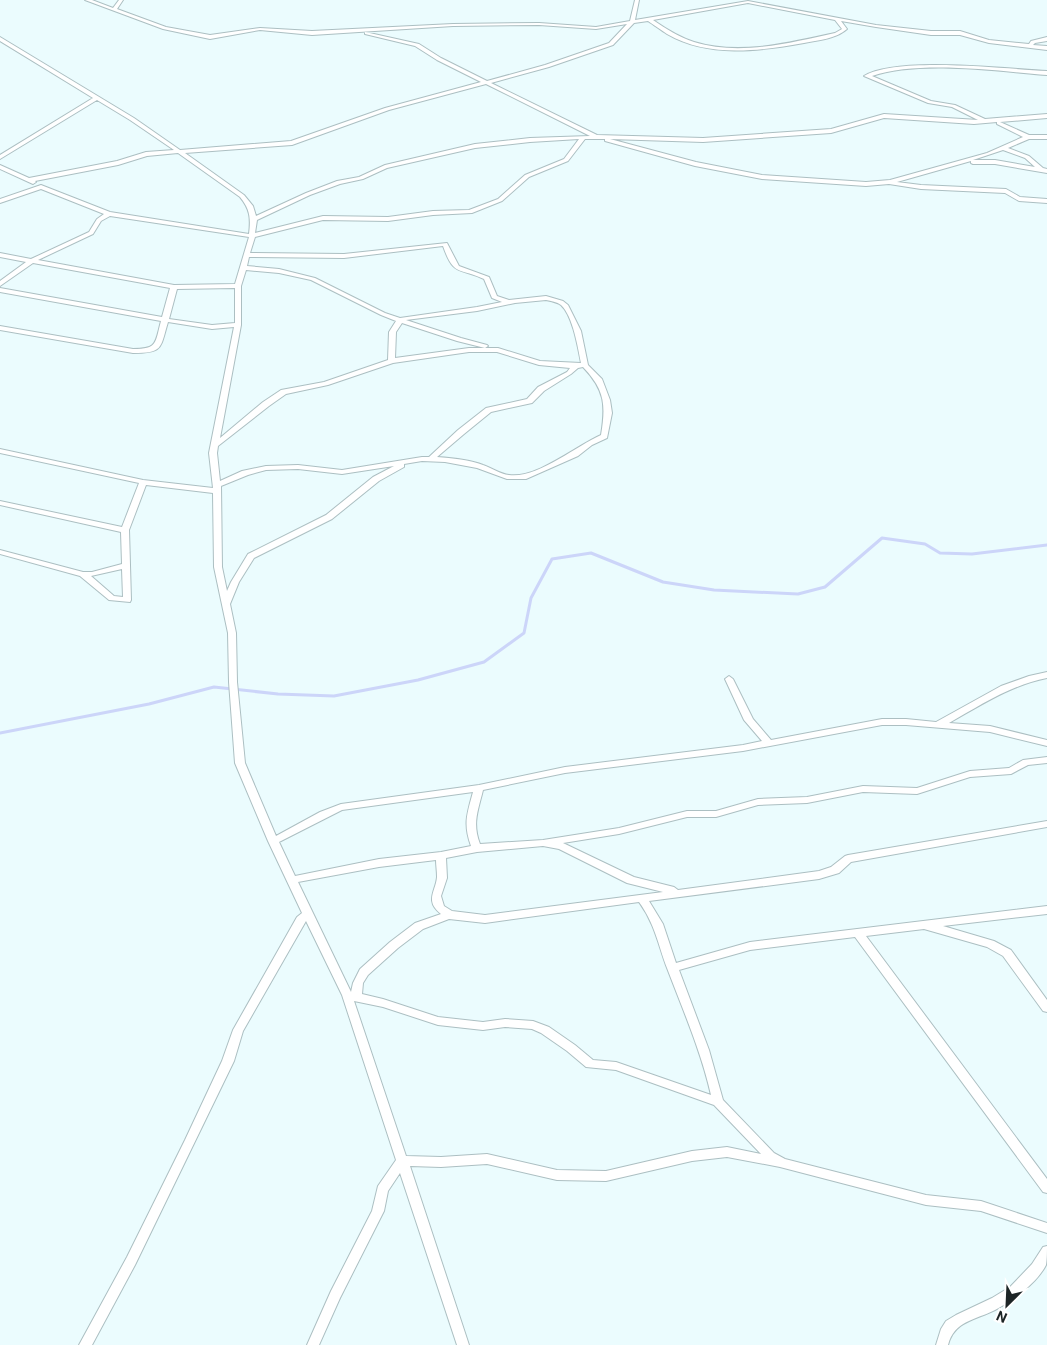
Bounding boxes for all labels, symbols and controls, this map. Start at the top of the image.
north arrow [982,1280,1032,1330]
text: N [994,1308,1009,1326]

